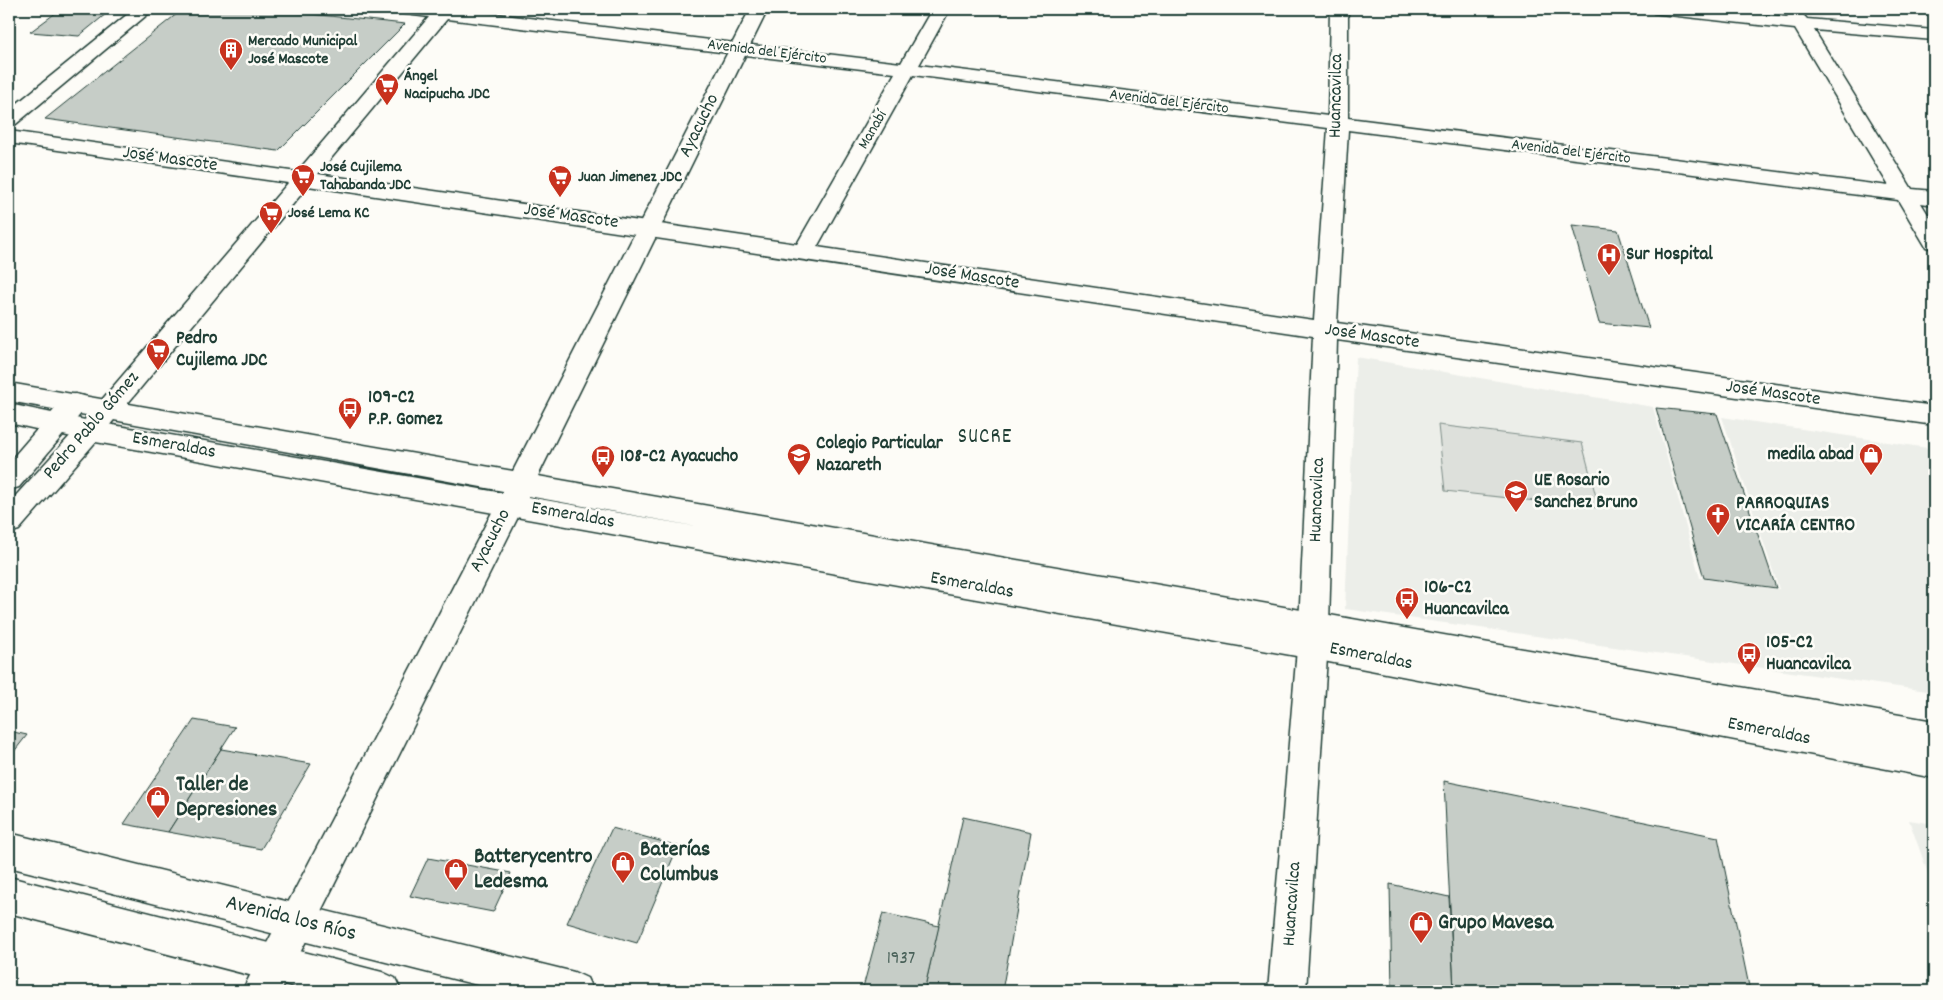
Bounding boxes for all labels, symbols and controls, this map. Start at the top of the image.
place label: Mercado Municipal José Mascote [248,30,357,71]
street label: Avenida del Ejército [706,33,828,71]
building icon: Mercado Municipal José Mascote [218,37,244,71]
street label: Huancavilca [1323,52,1351,139]
place label: Ángel Nacipucha JDC [404,65,490,106]
supermarket icon: Ángel Nacipucha JDC [374,72,400,106]
street label: Avenida del Ejército [1108,83,1230,121]
street label: Ayacucho [673,90,727,162]
street label: Manabí [853,105,894,154]
street label: Avenida del Ejército [1510,133,1632,171]
street label: José Mascote [121,140,219,180]
place label: José Cujilema Tahabanda JDC [320,156,411,197]
supermarket icon: José Cujilema Tahabanda JDC [290,163,316,197]
supermarket icon: Juan Jimenez JDC [547,164,573,198]
place label: Juan Jimenez JDC [578,166,682,189]
street label: José Mascote [522,197,620,237]
supermarket icon: José Lema KC [258,200,284,234]
place label: José Lema KC [288,202,369,225]
hospital icon: Sur Hospital [1596,242,1622,276]
place label: Sur Hospital [1626,242,1713,269]
street label: José Mascote [923,256,1021,298]
street label: José Mascote [1323,317,1421,357]
place label: Pedro Cujilema JDC [176,326,268,375]
supermarket icon: Pedro Cujilema JDC [145,337,171,371]
street label: Pedro Pablo Gómez [37,366,147,486]
street label: José Mascote [1724,374,1822,414]
place label: 109-C2 P.P. Gomez [368,385,443,434]
bus stop icon: 109-C2 P.P. Gomez [337,396,363,430]
district label: SUCRE [958,423,1012,453]
street label: Esmeraldas [130,425,218,467]
place label: Colegio Particular Nazareth [816,431,944,480]
school or university icon: Colegio Particular Nazareth [786,442,812,476]
place label: medila abad [1767,442,1854,469]
shop icon: medila abad [1858,442,1884,476]
bus stop icon: 108-C2 Ayacucho [590,444,616,478]
place label: 108-C2 Ayacucho [620,444,739,471]
street label: Huancavilca [1303,456,1333,543]
place label: UE Rosario Sanchez Bruno [1534,468,1638,517]
school or university icon: UE Rosario Sanchez Bruno [1503,479,1529,513]
place label: PARROQUIAS VICARÍA CENTRO [1736,491,1855,540]
street label: Esmeraldas [529,495,617,537]
church icon: PARROQUIAS VICARÍA CENTRO [1705,502,1731,536]
street label: Ayacucho [464,505,518,577]
street label: Esmeraldas [928,565,1016,607]
place label: 106-C2 Huancavilca [1424,575,1510,624]
bus stop icon: 106-C2 Huancavilca [1394,586,1420,620]
place label: 105-C2 Huancavilca [1766,630,1852,679]
street label: Esmeraldas [1327,636,1415,678]
bus stop icon: 105-C2 Huancavilca [1736,641,1762,675]
street label: Esmeraldas [1725,711,1813,753]
place label: Taller de Depresiones [176,770,277,826]
shop icon: Taller de Depresiones [145,785,171,819]
place label: Baterías Columbus [640,835,719,891]
place label: Batterycentro Ledesma [474,842,593,898]
shop icon: Baterías Columbus [610,850,636,884]
shop icon: Batterycentro Ledesma [443,857,469,891]
street label: Huancavilca [1277,860,1309,947]
street label: Avenida los Ríos [222,888,360,950]
place label: Grupo Mavesa [1438,908,1554,939]
shop icon: Grupo Mavesa [1408,910,1434,944]
house number: 1937 [887,946,915,973]

